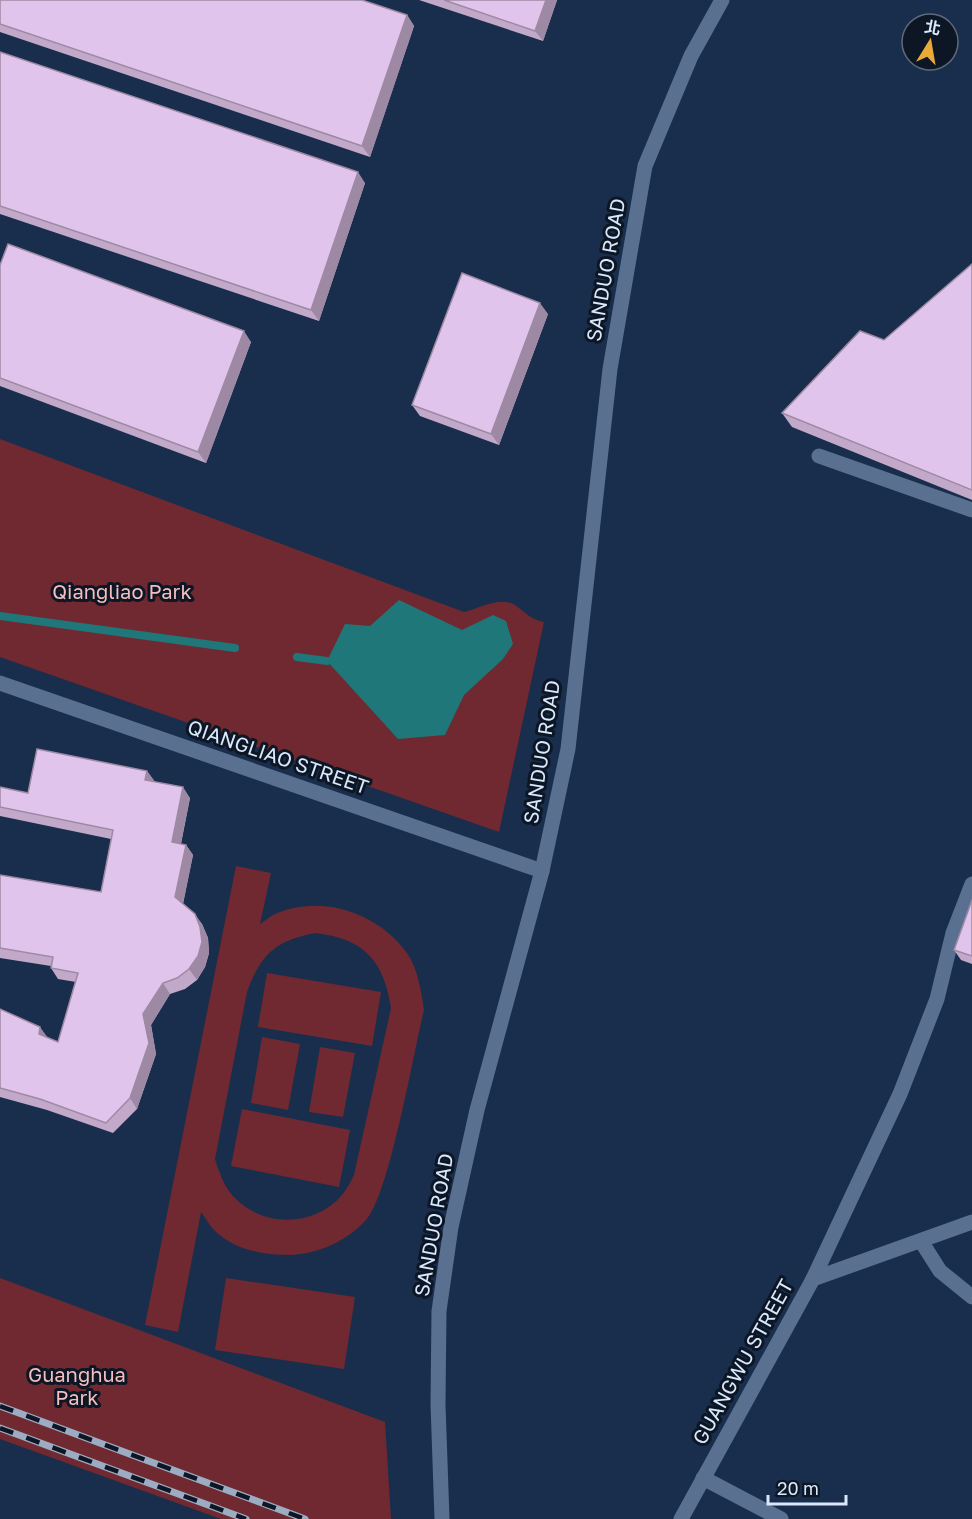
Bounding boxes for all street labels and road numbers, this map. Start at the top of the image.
street label: SANDUO ROAD [581,196,629,343]
street label: SANDUO ROAD [518,678,564,825]
street label: QIANGLIAO STREET [185,714,372,798]
street label: SANDUO ROAD [409,1151,457,1298]
street label: GUANGWU STREET [687,1275,797,1448]

